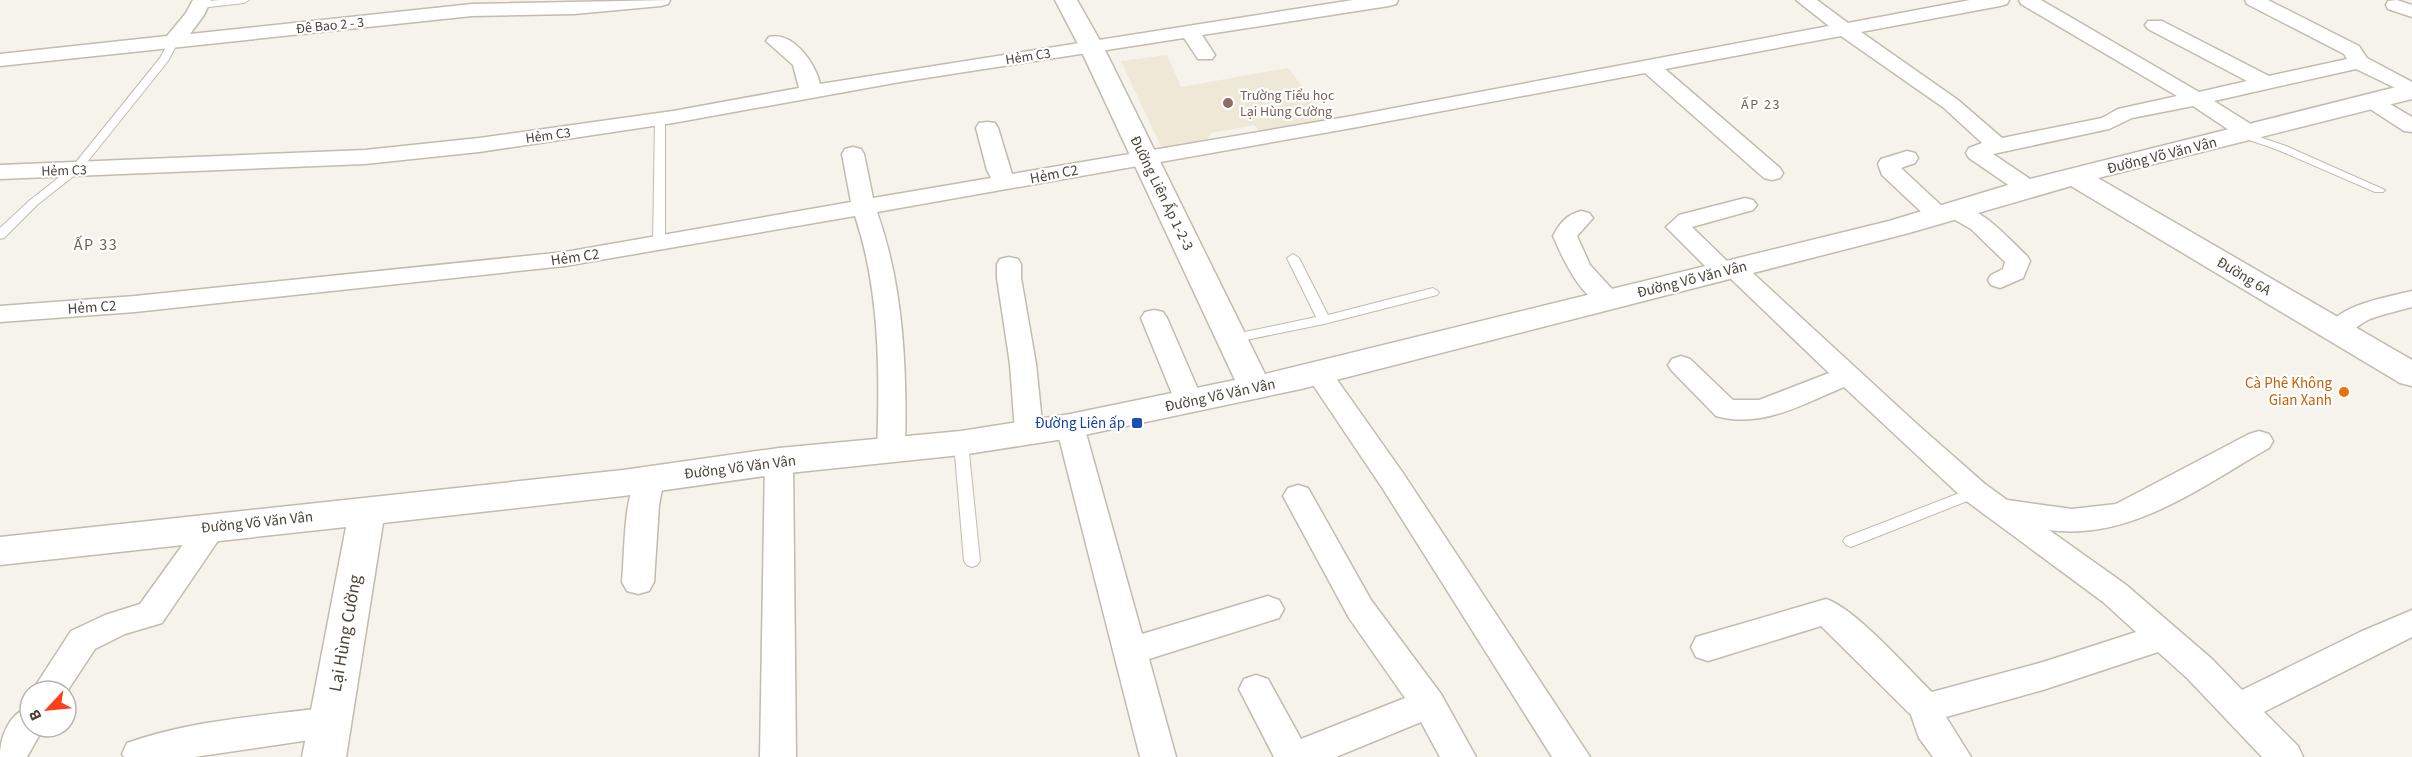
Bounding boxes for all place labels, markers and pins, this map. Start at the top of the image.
place label: Trường Tiểu học Lại Hùng Cường [1240,86,1335,122]
marker: Trường Tiểu học Lại Hùng Cường [1221,96,1235,110]
place label: Cà Phê Không Gian Xanh [2245,373,2332,411]
marker: Cà Phê Không Gian Xanh [2337,385,2351,399]
place label: Đường Liên ấp [1035,413,1125,434]
marker: Đường Liên ấp [1130,416,1144,430]

